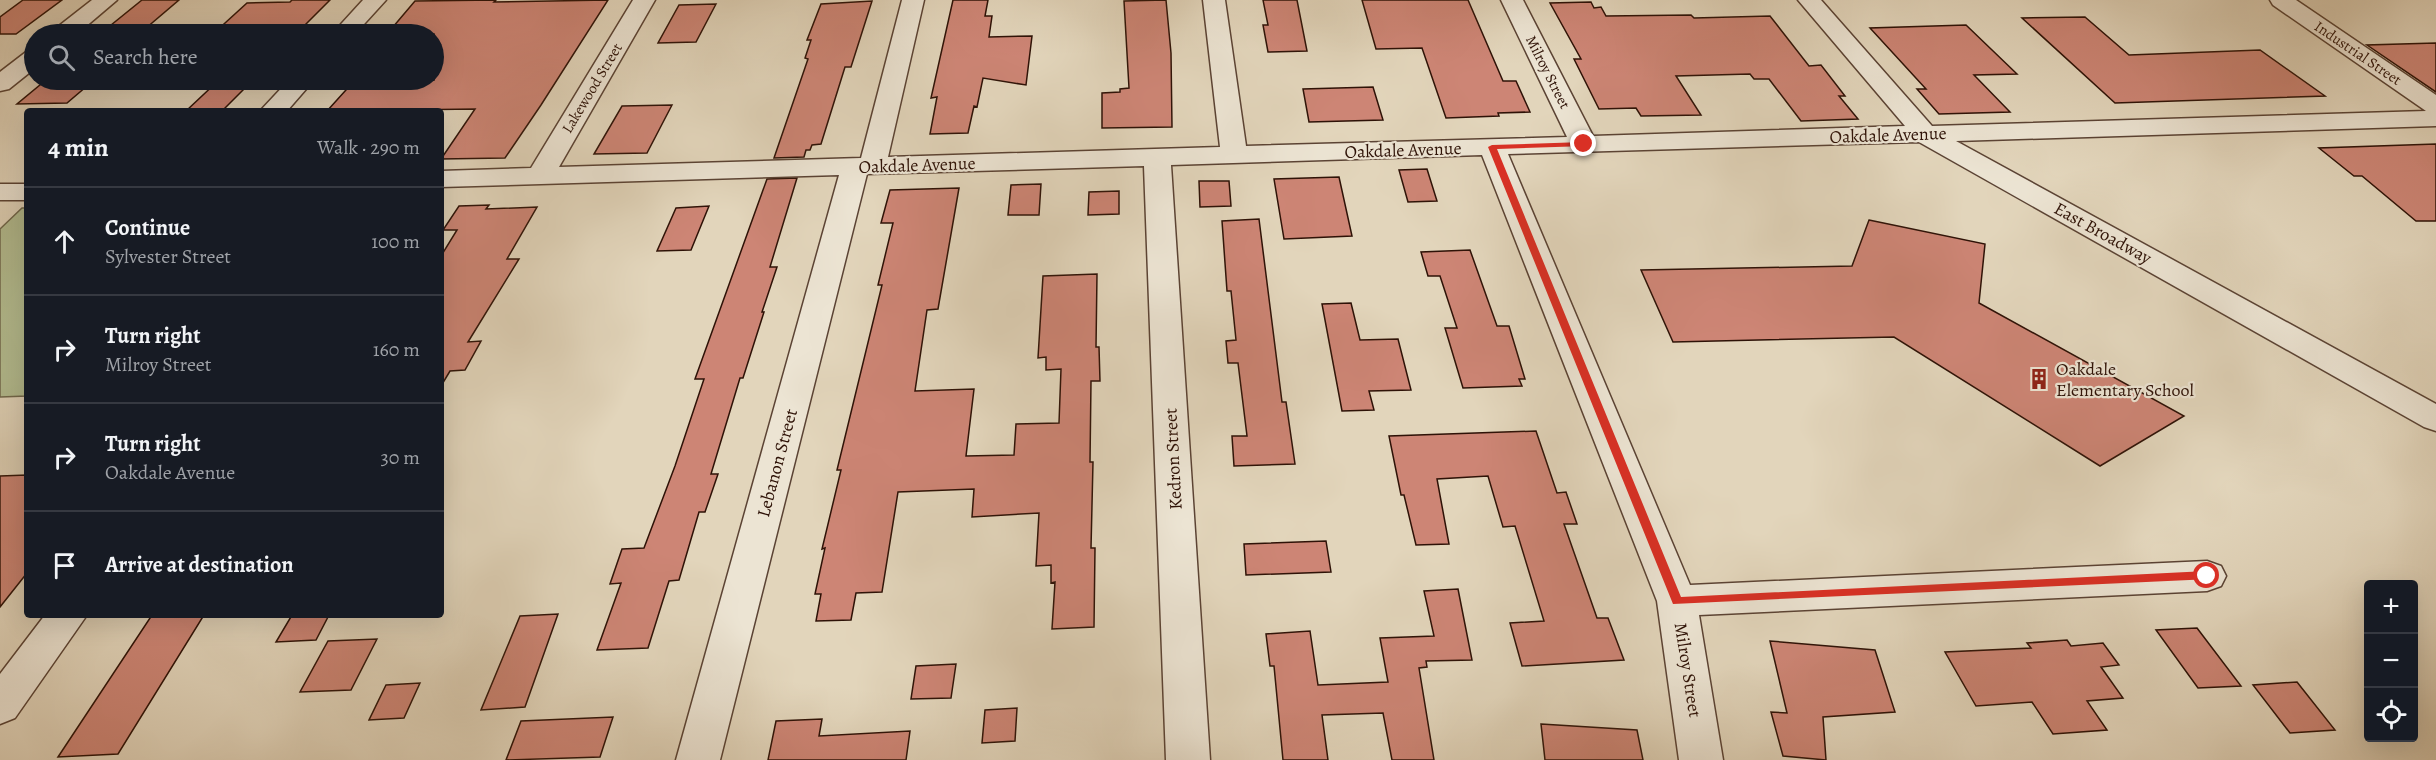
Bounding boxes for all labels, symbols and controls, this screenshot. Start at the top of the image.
street label: Industrial Street [2310,16,2406,90]
search box [24,24,444,90]
street label: Milroy Street [1521,32,1575,112]
street label: Lakewood Street [557,39,627,137]
icon: search [45,41,78,74]
text: Search here [93,42,198,72]
street label: Oakdale Avenue [1829,121,1947,149]
text: 4 min [48,130,109,165]
route end [1570,130,1596,156]
text: Walk · 290 m [317,134,420,161]
street label: Oakdale Avenue [1344,136,1462,164]
street label: Oakdale Avenue [858,151,976,179]
street label: East Broadway [2050,196,2157,270]
text: Continue [105,213,190,243]
icon: ahead [48,225,81,258]
text: 100 m [371,228,420,255]
text: Sylvester Street [105,243,231,270]
text: Turn right [105,321,201,351]
icon: right [48,333,81,366]
text: 160 m [373,336,420,363]
text: Milroy Street [105,351,211,378]
place label: Oakdale Elementary School [2056,357,2194,402]
building icon: Oakdale Elementary School [2027,367,2051,391]
street label: Lebanon Street [751,406,803,520]
street label: Kedron Street [1158,407,1188,510]
text: Turn right [105,429,201,459]
icon: right [48,441,81,474]
text: 30 m [380,444,420,471]
text: Oakdale Avenue [105,459,235,486]
icon: arrive [48,549,81,582]
text: Arrive at destination [105,550,294,580]
route start [2193,562,2219,588]
map controls [2364,580,2418,742]
button: + [2364,580,2418,634]
street label: Milroy Street [1669,621,1707,719]
button: − [2364,634,2418,688]
button: locate [2364,688,2418,742]

